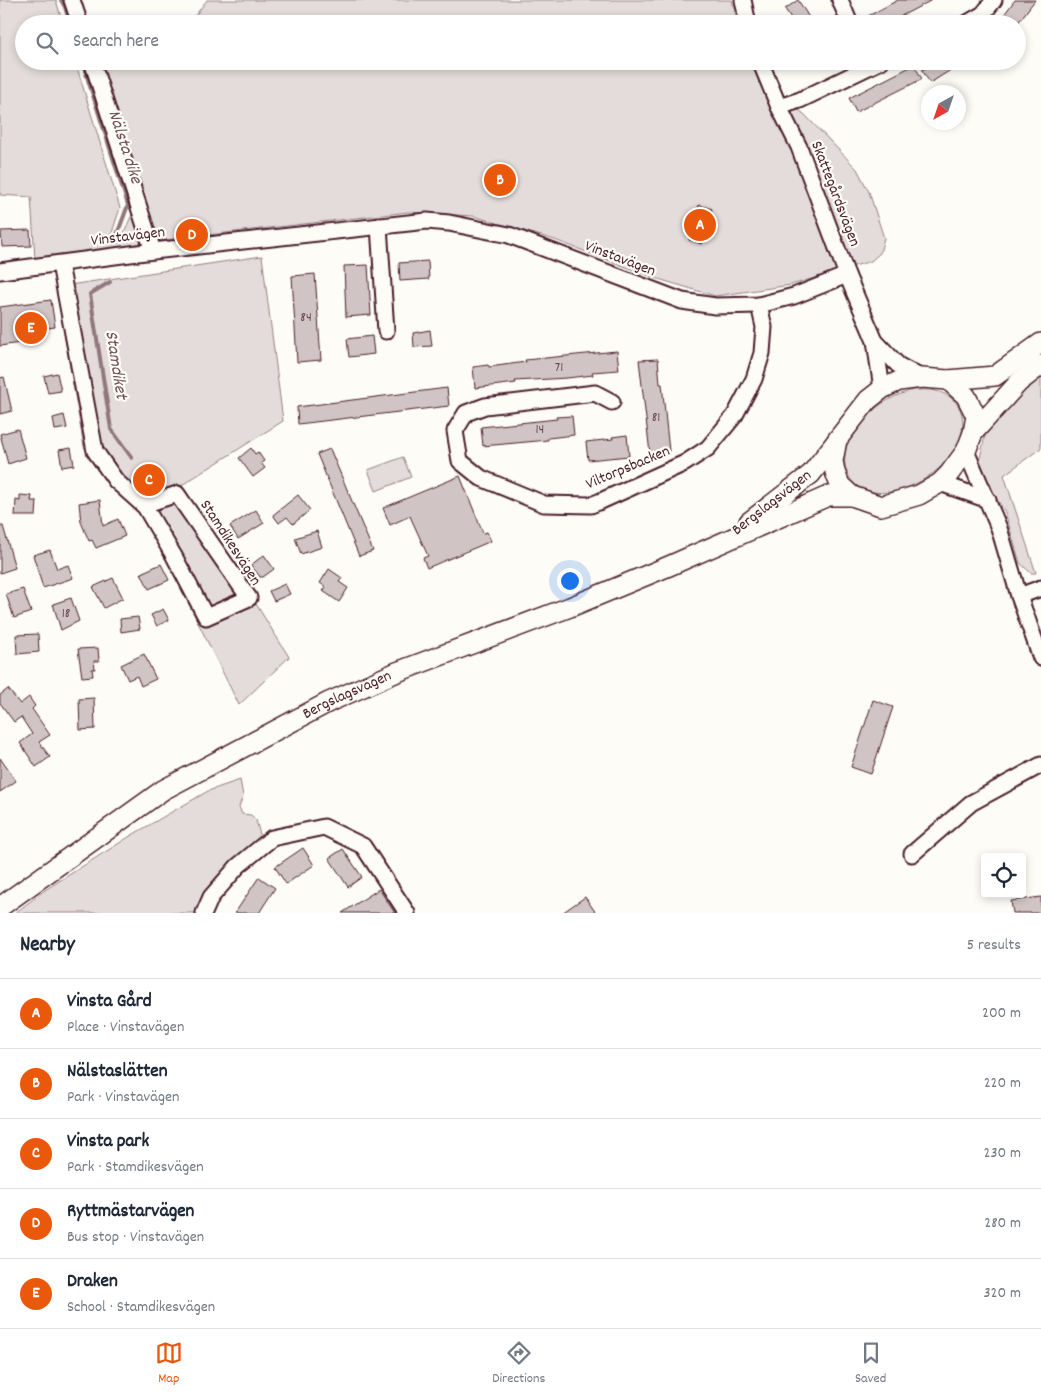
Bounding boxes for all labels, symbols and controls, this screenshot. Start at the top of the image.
search box [15,15,1026,70]
icon: search [33,29,61,57]
text: Search here [73,29,159,56]
north arrow [921,85,966,130]
water label: Nälsta dike [100,107,148,188]
street label: Skattegårdsvägen [804,138,866,250]
pin: B [484,161,516,199]
pin: A [684,206,716,244]
pin: D [176,216,208,254]
street label: Vinstavägen [90,221,166,253]
street label: Vinstavägen [581,235,659,283]
house number: 84 [300,308,312,328]
pin: E [15,309,47,347]
water label: Stamdiket [97,329,133,403]
house number: 71 [555,358,563,378]
house number: 81 [652,408,660,428]
house number: 14 [536,420,544,440]
street label: Viltorpsbacken [582,440,674,496]
pin: C [133,461,165,499]
street label: Bergslagsvägen [727,465,817,541]
street label: Stamdikesvägen [194,496,266,590]
your location [557,568,583,594]
house number: 18 [62,604,71,624]
street label: Bergslagsvägen [299,664,395,725]
map controls [981,853,1026,898]
button: locate [981,853,1026,898]
text: Nearby [20,931,75,961]
text: 5 results [967,934,1021,957]
text: Vinsta Gård [67,989,152,1016]
text: A [32,1002,40,1025]
text: 200 m [982,1002,1021,1025]
text: Place · Vinstavägen [67,1016,184,1039]
text: Nälstaslätten [67,1059,167,1086]
text: B [32,1072,40,1095]
text: 220 m [984,1072,1021,1095]
text: Park · Vinstavägen [67,1086,180,1109]
text: Vinsta park [67,1129,149,1156]
text: C [32,1142,40,1165]
text: 230 m [984,1142,1021,1165]
text: Park · Stamdikesvägen [67,1156,204,1179]
text: Ryttmästarvägen [67,1199,194,1226]
text: D [32,1212,40,1235]
text: 280 m [984,1212,1021,1235]
text: Bus stop · Vinstavägen [67,1226,204,1249]
text: Draken [67,1269,118,1296]
text: E [32,1282,40,1305]
text: 320 m [984,1282,1021,1305]
text: School · Stamdikesvägen [67,1296,215,1319]
tab: Map [155,1339,183,1389]
tab: Directions [492,1339,545,1389]
tab: Saved [855,1339,886,1389]

